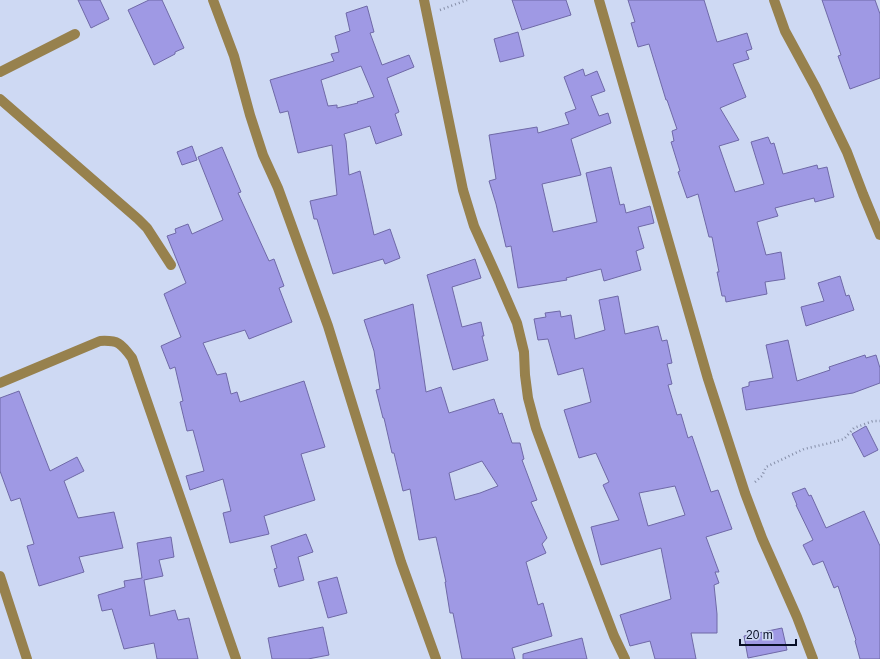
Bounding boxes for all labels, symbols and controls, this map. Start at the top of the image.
scale bar [740,621,796,647]
text: 20 m [746,628,773,642]

